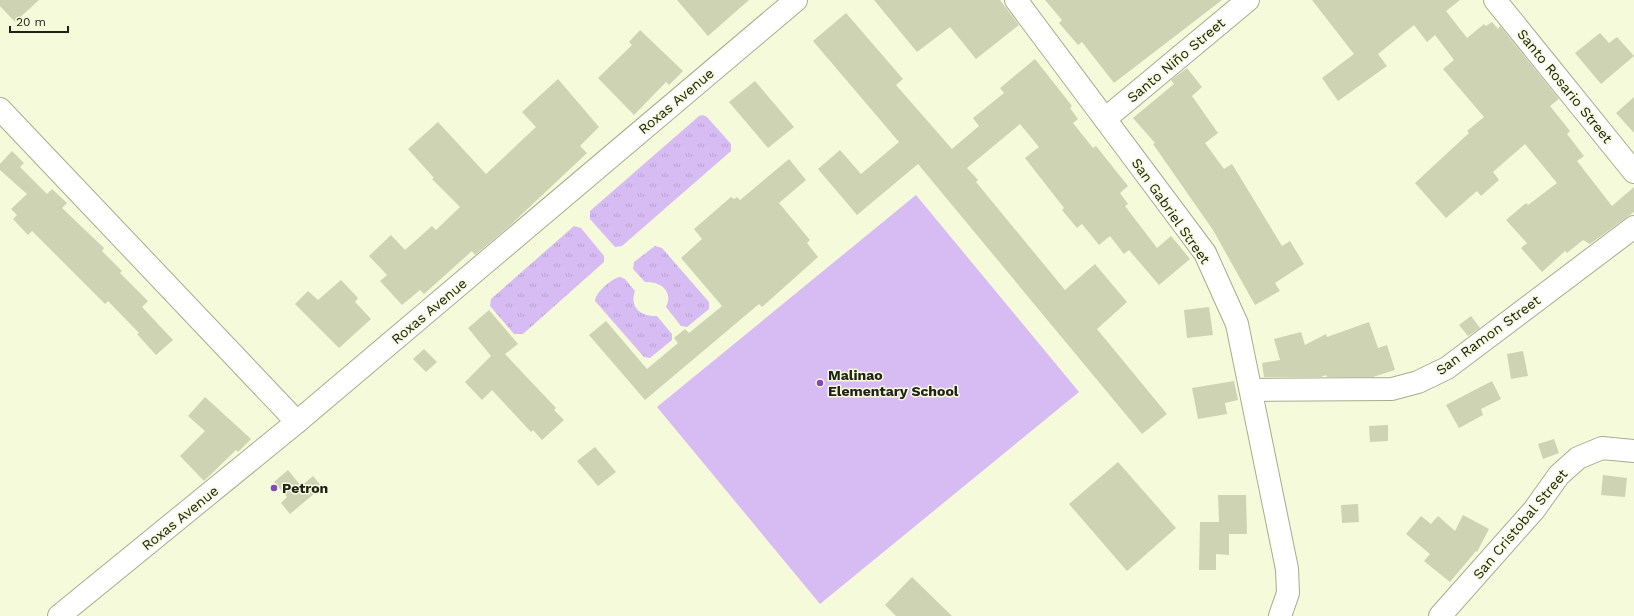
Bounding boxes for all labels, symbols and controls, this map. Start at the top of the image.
scale bar [10,8,68,34]
street label: Santo Niño Street [1124,14,1228,105]
text: 20 m [16,15,46,29]
street label: Santo Rosario Street [1514,26,1616,146]
street label: Roxas Avenue [635,65,717,137]
street label: San Gabriel Street [1129,155,1214,267]
street label: Roxas Avenue [388,275,470,347]
street label: San Ramon Street [1433,292,1543,378]
place label: Malinao Elementary School [828,367,959,399]
marker: Malinao Elementary School [815,378,825,388]
street label: San Cristobal Street [1469,466,1571,582]
place label: Petron [282,480,328,496]
street label: Roxas Avenue [139,482,221,554]
marker: Petron [269,483,279,493]

